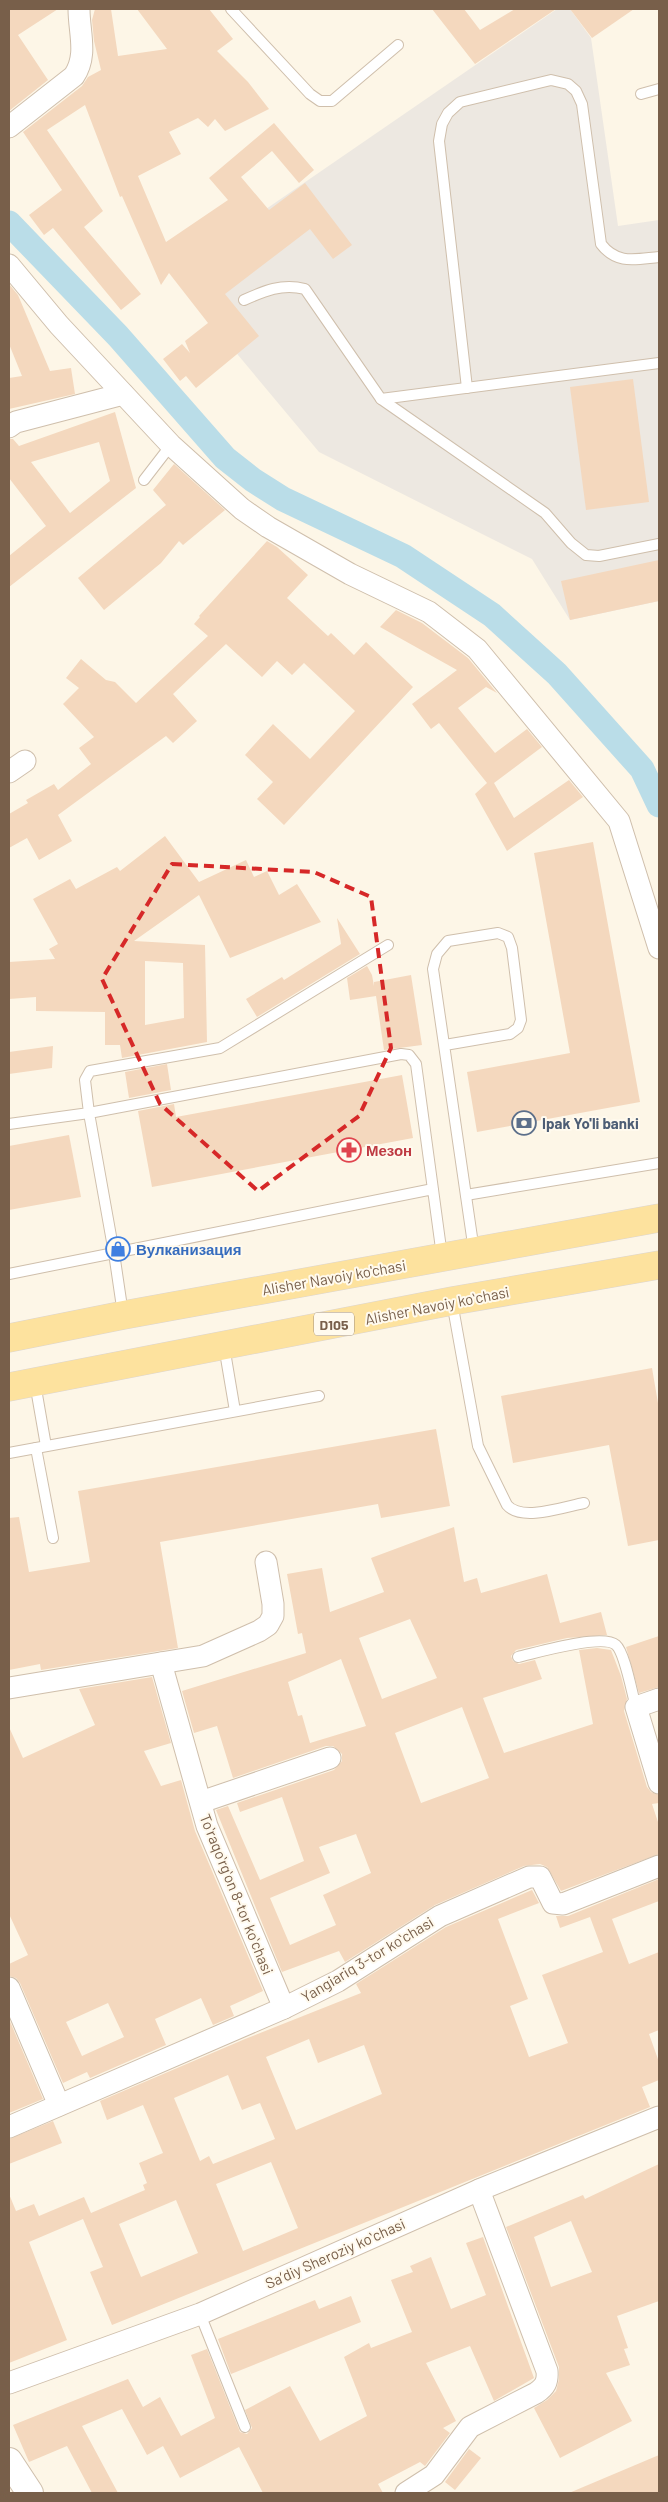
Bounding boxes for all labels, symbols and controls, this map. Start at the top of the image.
bank icon: Ipak Yo'li banki [511,1110,537,1136]
place label: Ipak Yo'li banki [542,1114,639,1132]
pharmacy icon: Мезон [336,1137,362,1163]
place label: Мезон [366,1141,412,1159]
shop icon: Вулканизация [105,1236,131,1262]
place label: Вулканизация [136,1240,241,1258]
street label: Alisher Navoiy ko'chasi [261,1255,407,1299]
street label: Alisher Navoiy koʻchasi [363,1282,511,1328]
road number: D105 [314,1312,354,1336]
street label: Toʻraqoʻrgʻon 8-tor koʻchasi [196,1811,278,1977]
street label: Yangiariq 3-tor koʻchasi [298,1912,436,2006]
street label: Saʼdiy Sheroziy koʻchasi [262,2214,408,2292]

